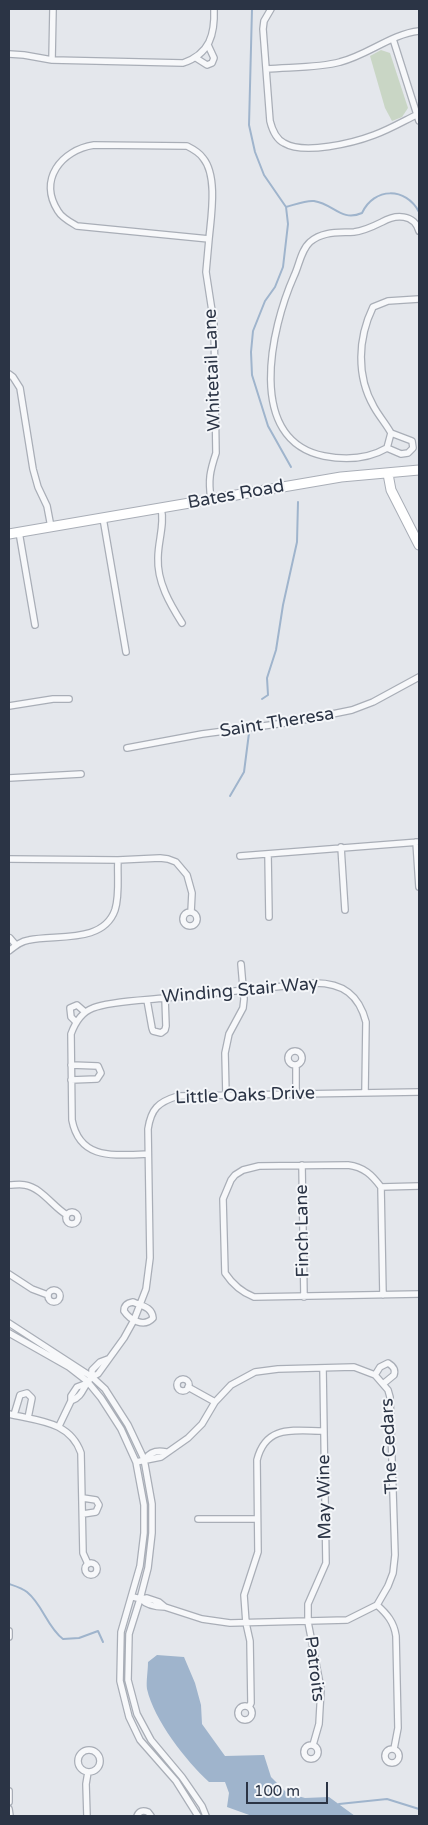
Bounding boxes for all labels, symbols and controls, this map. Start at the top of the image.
street label: Whitetail Lane [200,308,226,432]
street label: Bates Road [186,476,286,514]
street label: Saint Theresa [218,703,336,743]
street label: Winding Stair Way [161,973,319,1009]
street label: Little Oaks Drive [175,1083,315,1109]
street label: Finch Lane [291,1184,315,1278]
street label: The Cedars [377,1397,403,1495]
street label: May Wine [313,1454,337,1540]
street label: Patroits [299,1635,329,1703]
scale bar [248,1772,330,1804]
text: 100 m [254,1782,300,1800]

